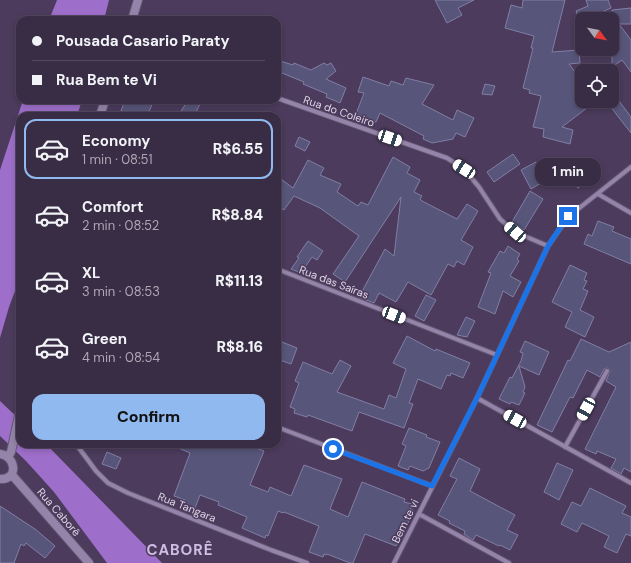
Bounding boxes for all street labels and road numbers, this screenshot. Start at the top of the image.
street label: Rua do Coleiro [302,92,376,130]
street label: Rua das Saíras [297,262,371,302]
street label: Rua Caborê [34,485,84,539]
street label: Rua Tangara [156,489,218,525]
street label: Bem te vi [388,497,422,545]

